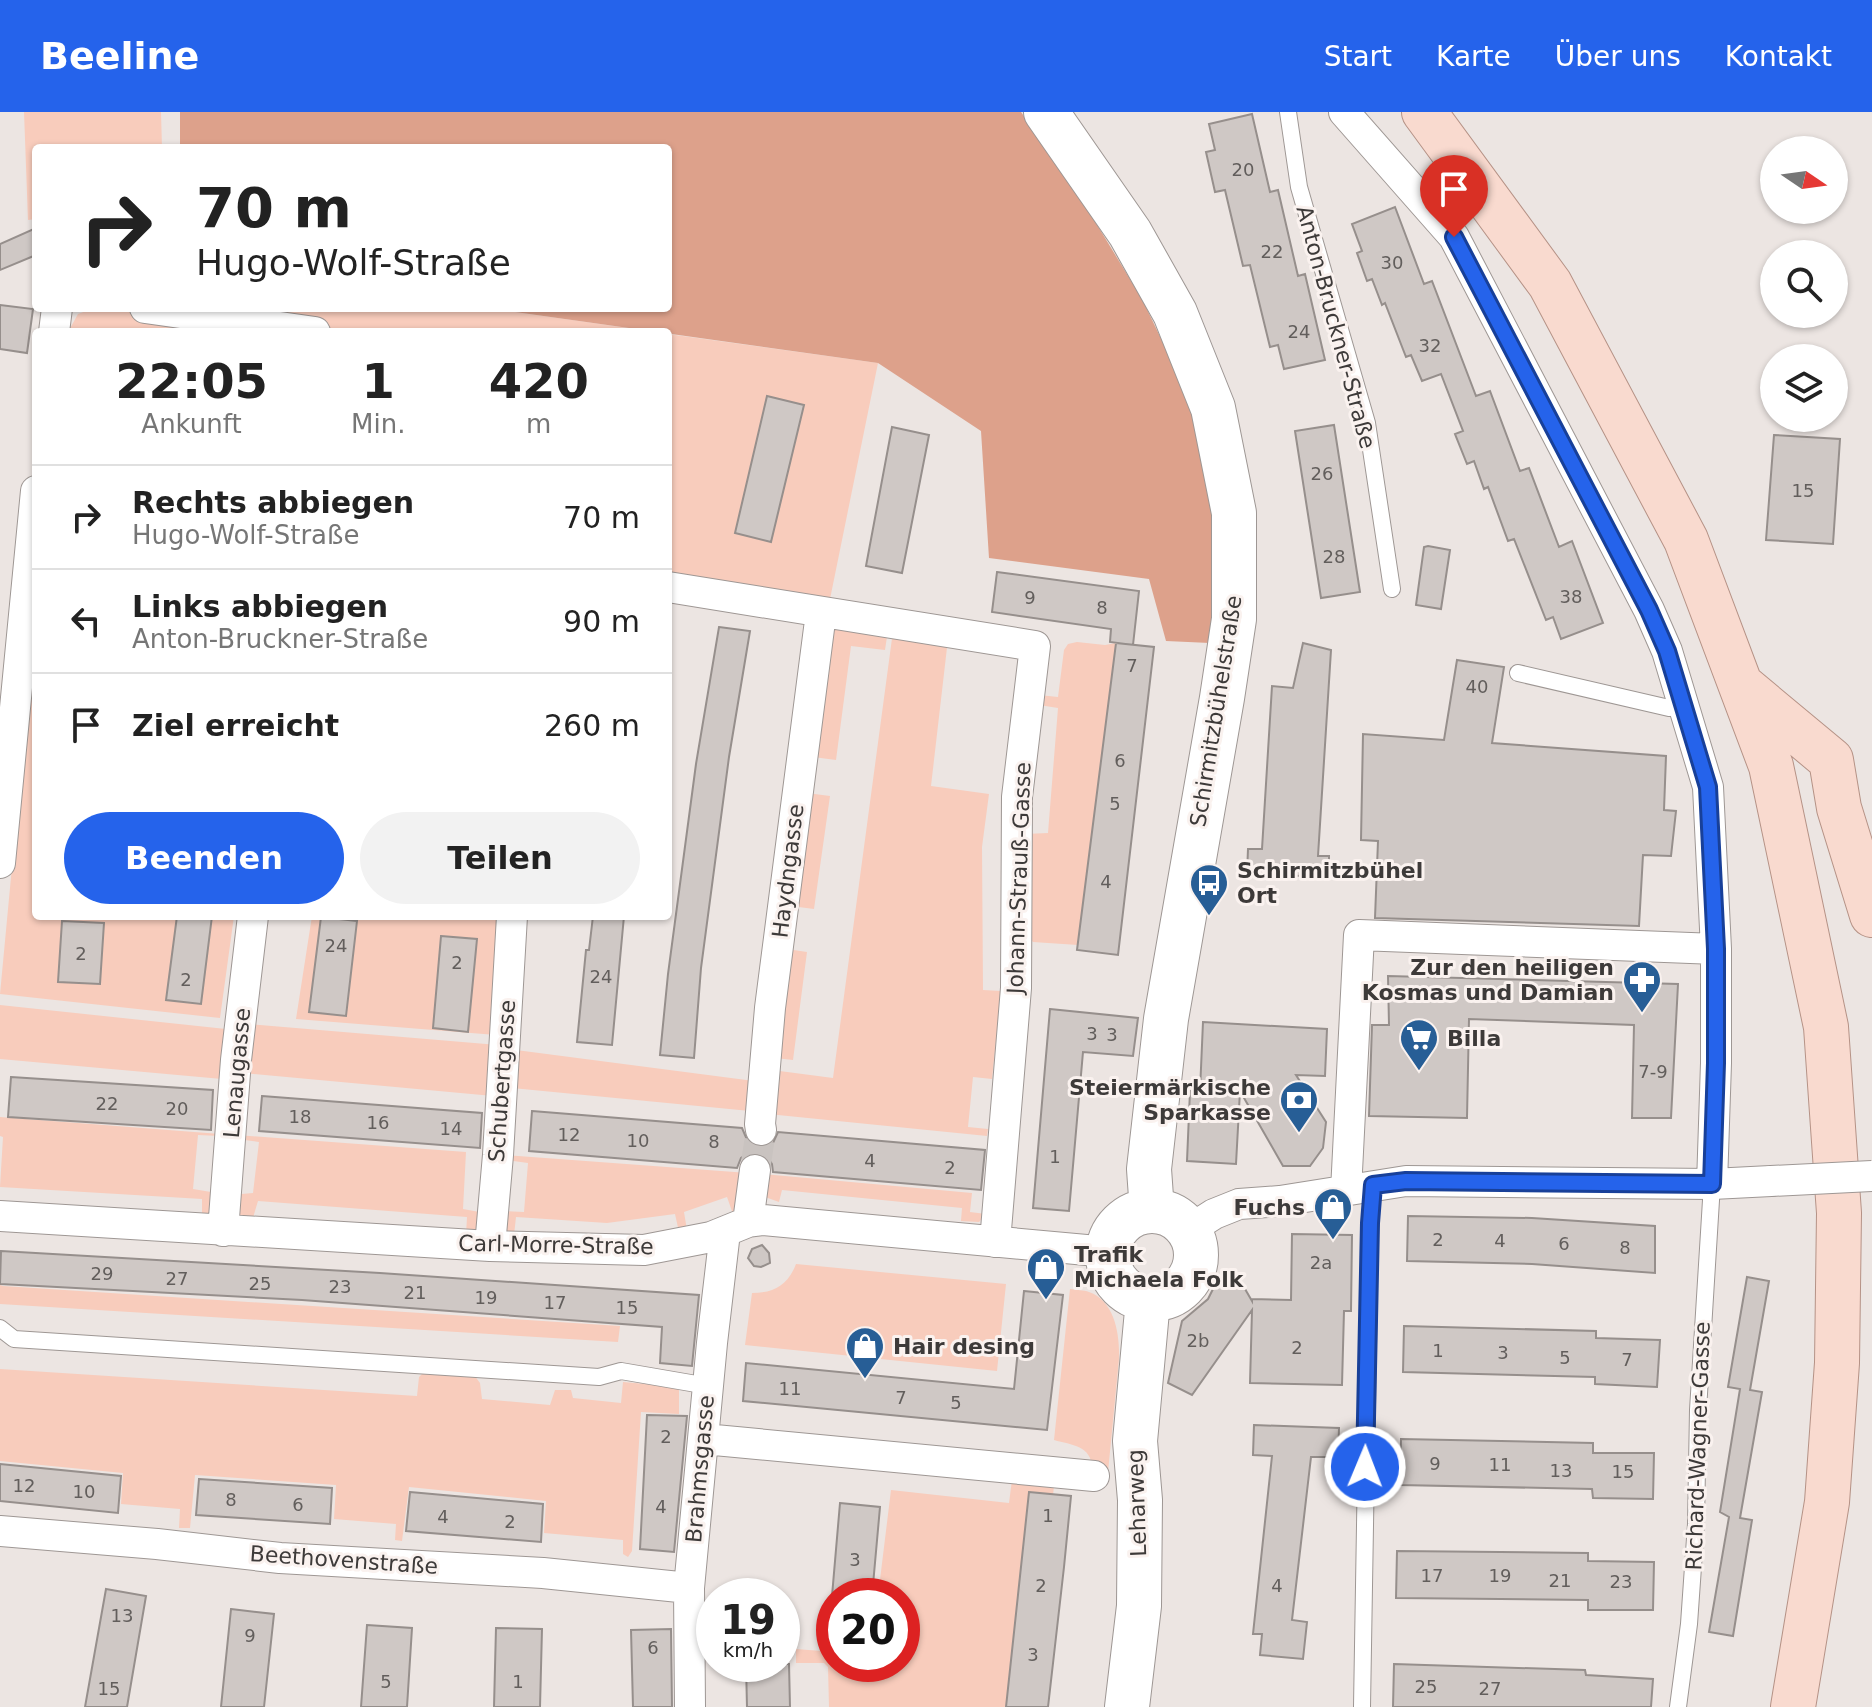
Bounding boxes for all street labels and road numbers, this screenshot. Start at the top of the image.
street label: Anton-Bruckner-Straße [1291,203,1381,451]
street label: Schirmitzbühelstraße [1185,593,1247,829]
street label: Johann-Strauß-Gasse [1002,762,1036,996]
street label: Haydngasse [767,803,809,939]
street label: Schubertgasse [484,999,520,1163]
street label: Lenaugasse [219,1007,255,1139]
street label: Carl-Morre-Straße [458,1231,654,1259]
street label: Richard-Wagner-Gasse [1681,1321,1715,1571]
street label: Brahmsgasse [681,1394,719,1544]
street label: Leharweg [1123,1449,1151,1557]
street label: Beethovenstraße [249,1541,439,1579]

